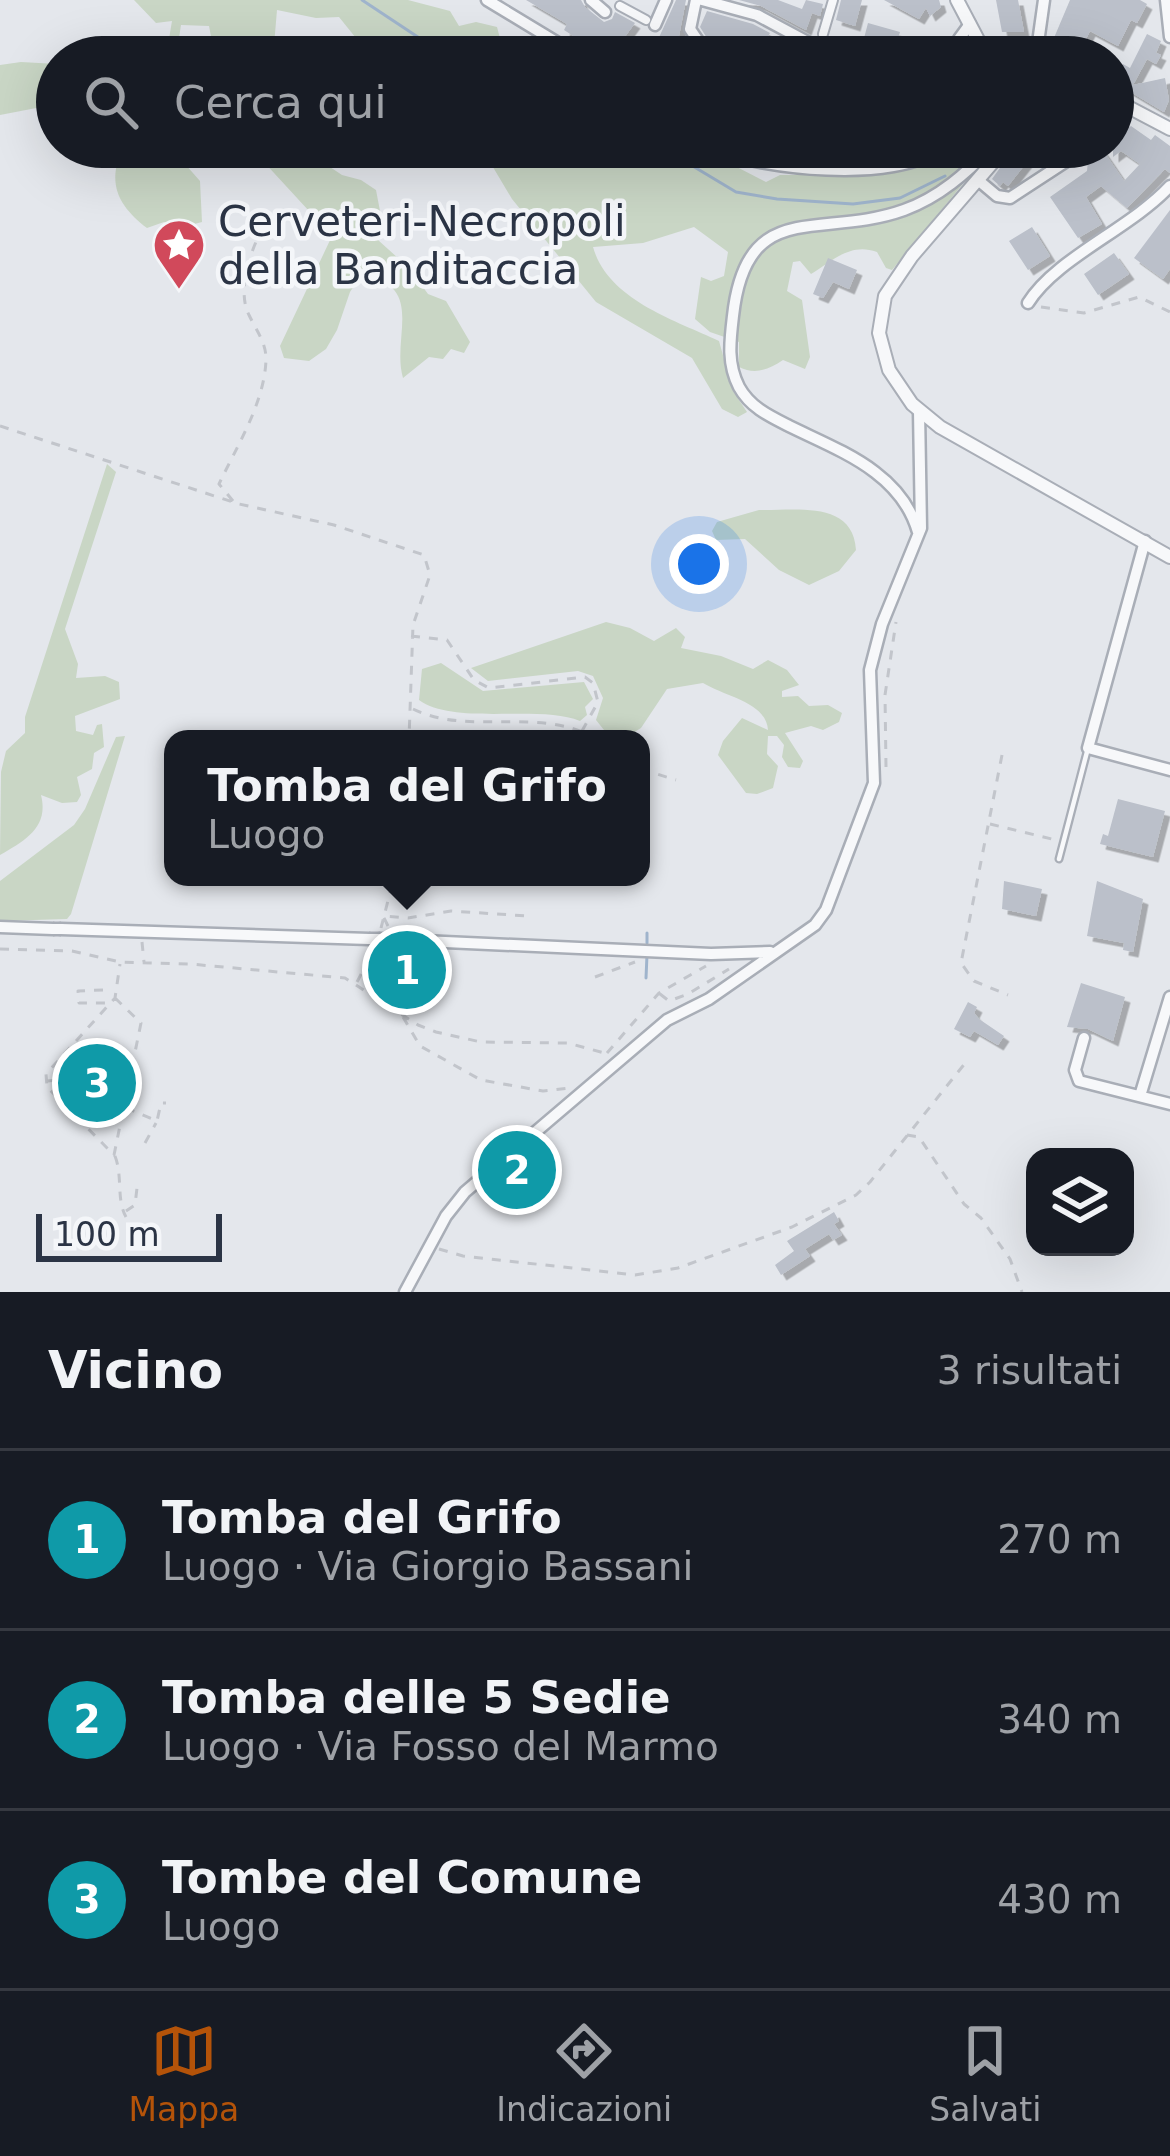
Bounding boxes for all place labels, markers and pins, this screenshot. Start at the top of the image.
place label: Cerveteri-Necropoli della Banditaccia [218,197,626,294]
place icon: Cerveteri-Necropoli della Banditaccia [151,217,207,291]
pin: 1 [368,925,446,1015]
pin: 3 [58,1038,136,1128]
pin: 2 [478,1125,556,1215]

